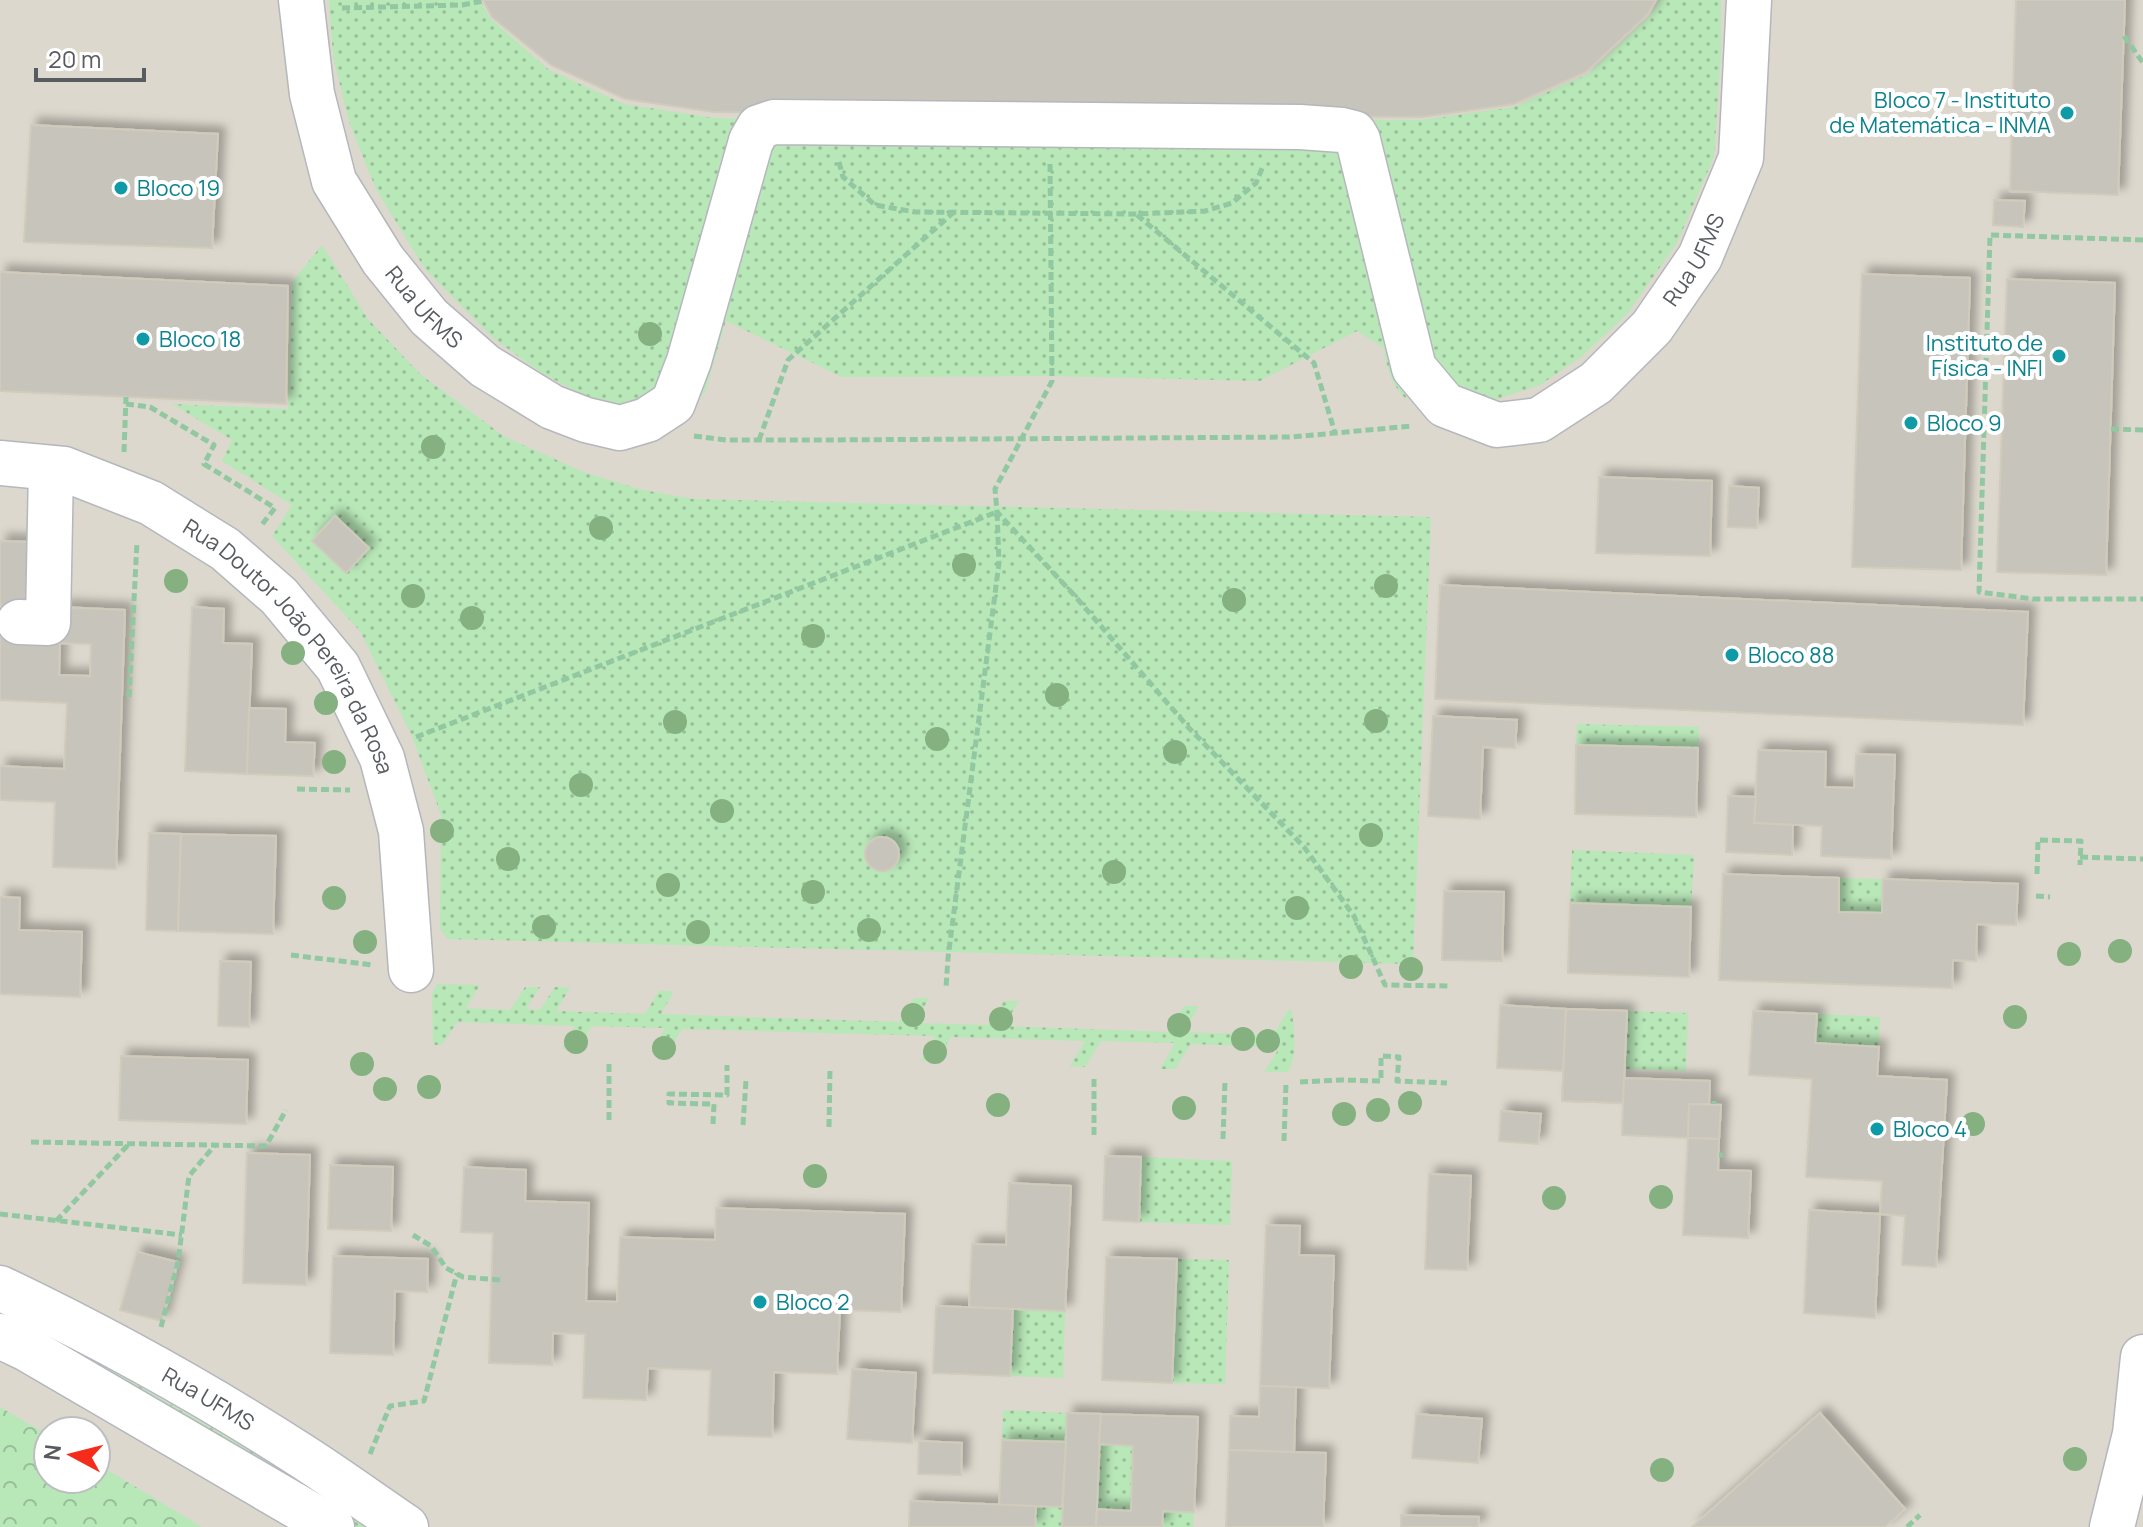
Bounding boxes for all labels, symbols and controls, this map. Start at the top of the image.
scale bar [36,32,144,82]
text: 20 m [48,42,101,75]
place label: Bloco 7 - Instituto de Matemática - INMA [1829,85,2051,140]
marker: Bloco 7 - Instituto de Matemática - INMA [2058,104,2076,122]
place label: Bloco 19 [137,173,220,203]
marker: Bloco 19 [112,179,130,197]
street label: Rua UFMS [1656,209,1731,312]
street label: Rua UFMS [379,260,469,355]
place label: Bloco 18 [159,324,241,354]
place label: Instituto de Física - INFI [1926,328,2043,383]
marker: Bloco 18 [134,330,152,348]
marker: Instituto de Física - INFI [2050,347,2068,365]
place label: Bloco 9 [1927,408,2002,438]
marker: Bloco 9 [1902,414,1920,432]
street label: Rua Doutor João Pereira da Rosa [178,512,401,777]
place label: Bloco 88 [1748,640,1834,670]
marker: Bloco 88 [1723,646,1741,664]
place label: Bloco 4 [1893,1114,1967,1144]
marker: Bloco 4 [1868,1120,1886,1138]
place label: Bloco 2 [776,1287,849,1317]
marker: Bloco 2 [751,1293,769,1311]
street label: Rua UFMS [157,1360,260,1438]
north arrow [32,1415,112,1495]
text: N [36,1443,68,1462]

